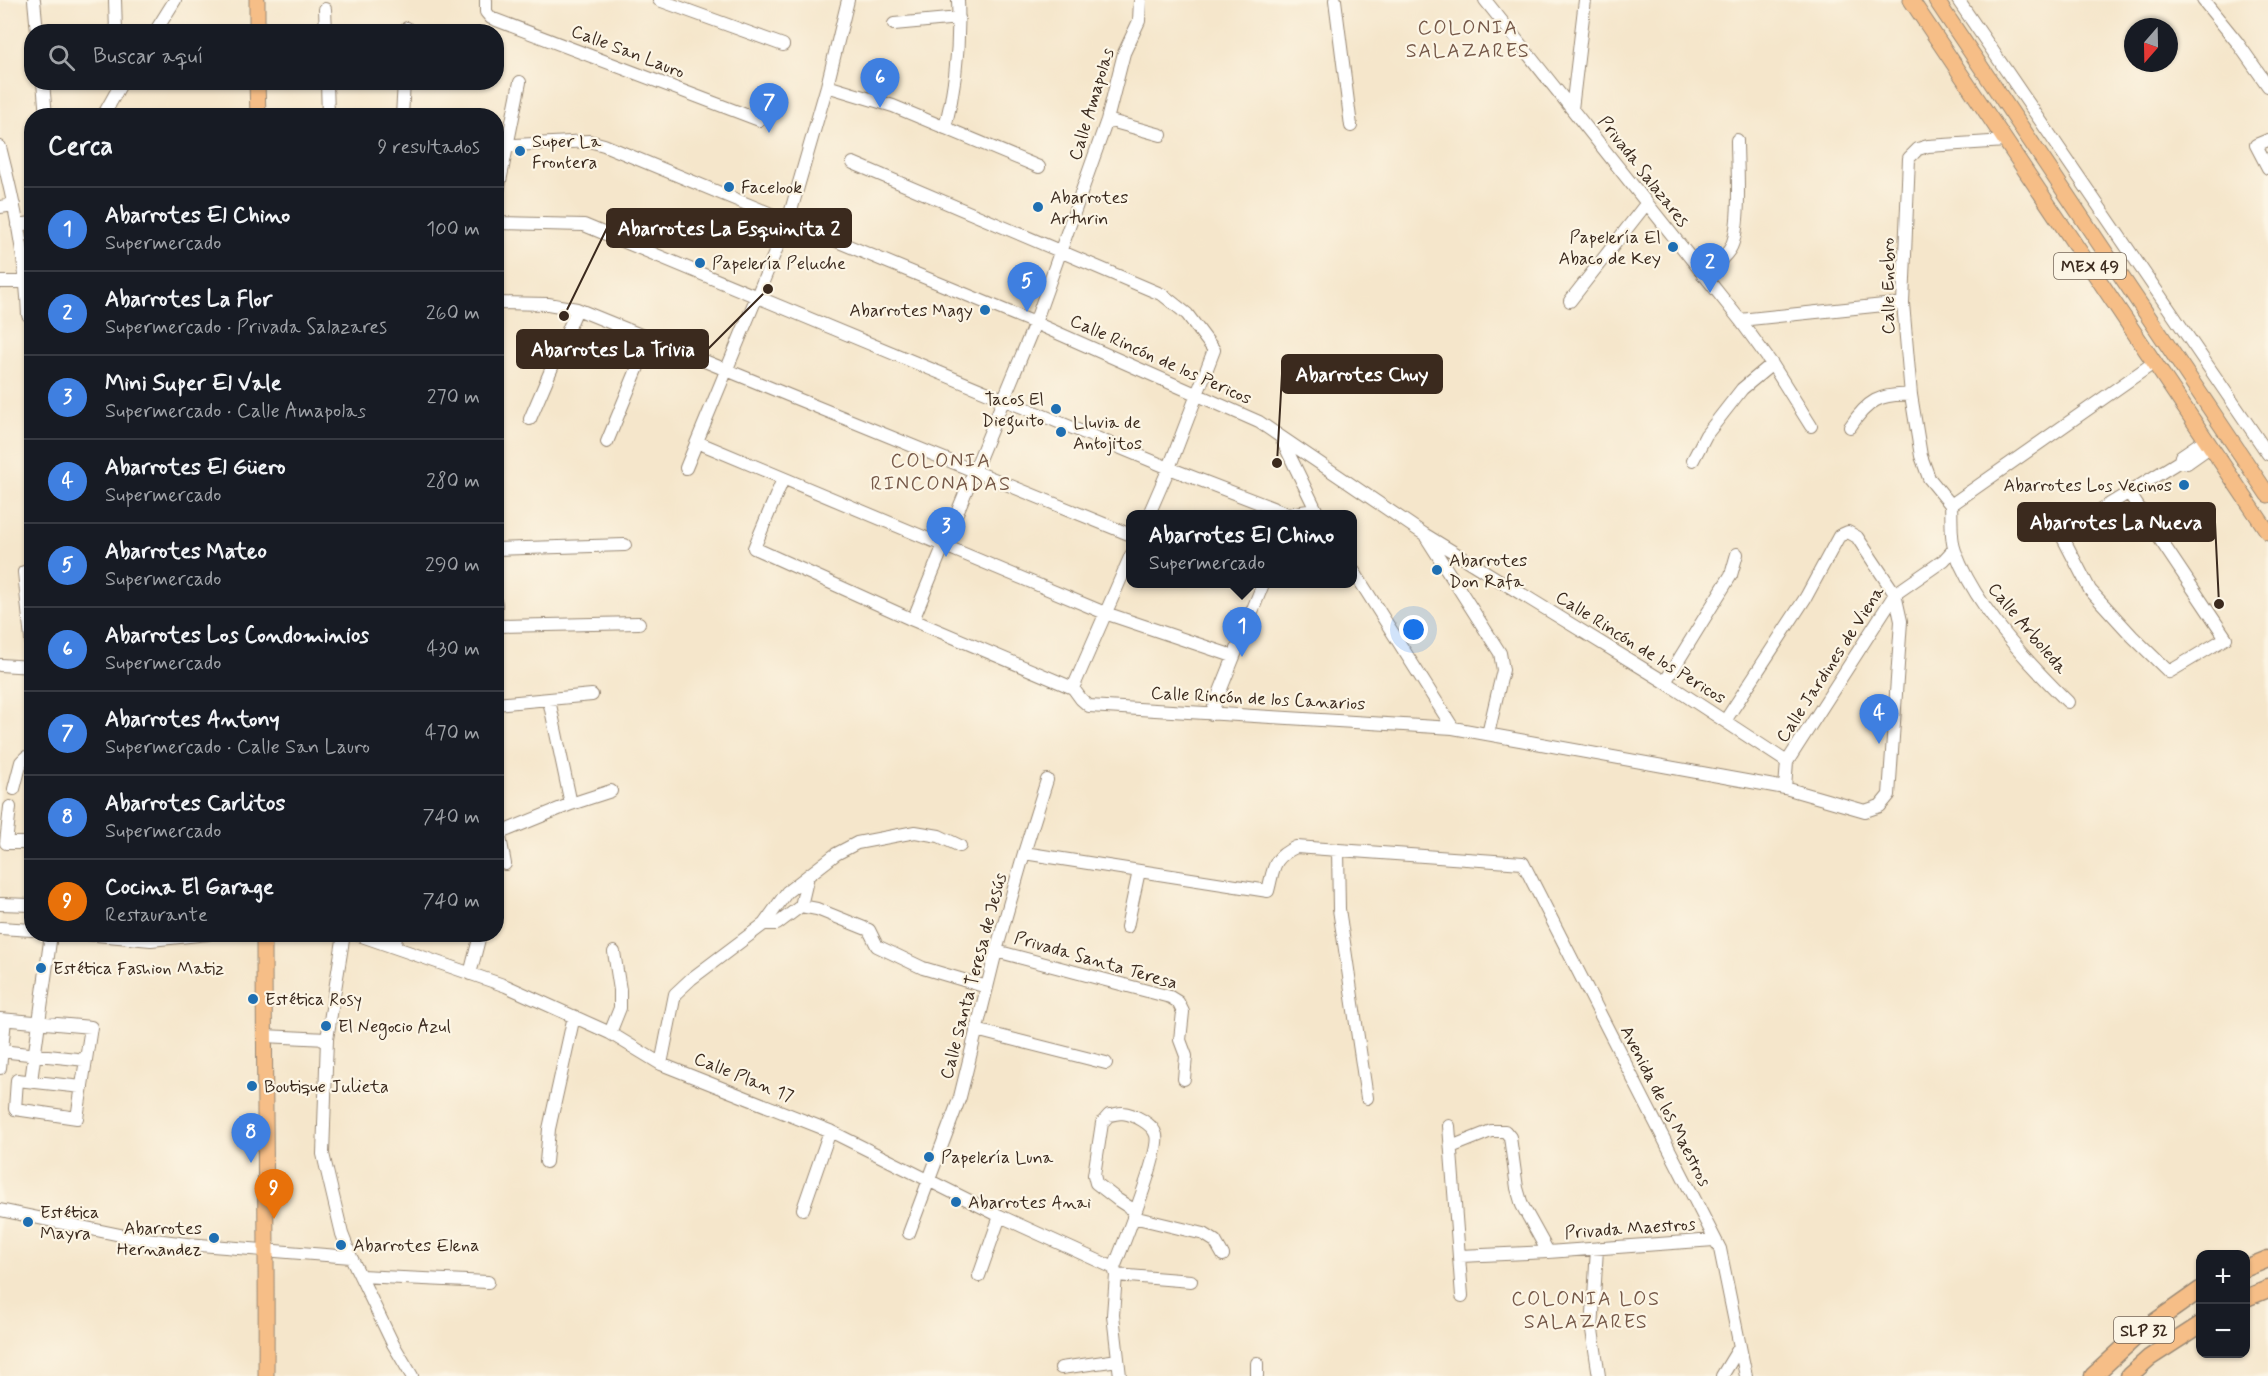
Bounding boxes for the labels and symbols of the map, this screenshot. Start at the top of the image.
district label: COLONIA SALAZARES [1406,15,1530,65]
north arrow [2124,18,2178,72]
street label: Calle San Lauro [567,19,688,85]
street label: Calle Amapolas [1063,45,1120,163]
pin: 6 [860,58,900,108]
pin: 7 [750,84,788,133]
street label: Privada Salazares [1592,111,1694,232]
place label: Super La Frontera [532,130,601,175]
marker: Super La Frontera [513,144,527,158]
place label: Facelook [741,176,802,200]
marker: Facelook [722,180,736,194]
place label: Abarrotes Arturin [1050,186,1128,231]
marker: Abarrotes Arturin [1031,200,1045,214]
callout: Abarrotes La Esquinita 2 [607,209,851,247]
text: Abarrotes La Esquinita 2 [618,216,841,243]
place label: Papelería El Abaco de Key [1558,226,1661,271]
street label: Calle Enebro [1877,238,1901,334]
marker: Papelería El Abaco de Key [1666,240,1680,254]
pin: 2 [1690,244,1730,293]
place label: Papelería Peluche [712,252,846,276]
road number: MEX 49 [2054,253,2126,279]
marker: Papelería Peluche [693,256,707,270]
pin: 5 [1008,262,1046,312]
place label: Abarrotes Magy [849,299,973,323]
marker: Abarrotes Magy [978,303,992,317]
street label: Calle Rincón de los Pericos [1066,309,1255,411]
callout: Abarrotes La Trivia [517,330,708,368]
text: Abarrotes La Trivia [531,337,695,364]
callout: Abarrotes Chuy [1282,355,1442,393]
text: Abarrotes Chuy [1296,362,1428,389]
place label: Tacos El Dieguito [982,388,1044,435]
marker: Tacos El Dieguito [1049,402,1063,416]
place label: Lluvia de Antojitos [1073,411,1142,456]
marker: Lluvia de Antojitos [1054,425,1068,439]
district label: COLONIA RINCONADAS [871,448,1011,498]
place label: Abarrotes Los Vecinos [2003,474,2172,498]
marker: Abarrotes Los Vecinos [2177,478,2191,492]
callout: Abarrotes La Nueva [2018,503,2215,541]
pin: 3 [926,508,966,557]
text: Abarrotes La Nueva [2030,510,2202,537]
place label: Abarrotes Don Rafa [1449,549,1527,594]
marker: Abarrotes Don Rafa [1430,563,1444,577]
street label: Calle Arboleda [1982,578,2073,680]
street label: Calle Jardines de Viena [1771,581,1891,748]
street label: Calle Rincón de los Pericos [1551,586,1730,710]
pin: 1 [1222,608,1262,657]
your location [1399,615,1428,644]
street label: Calle Rincón de los Canarios [1150,681,1366,717]
pin: 4 [1860,694,1898,744]
street label: Calle Santa Teresa de Jesús [935,870,1013,1082]
street label: Privada Santa Teresa [1011,926,1180,996]
place label: Estética Fashion Matiz [53,957,224,981]
marker: Estética Fashion Matiz [34,961,48,975]
place label: Estética Rosy [265,988,362,1012]
marker: Estética Rosy [246,992,260,1006]
place label: El Negocio Azul [338,1015,451,1040]
marker: El Negocio Azul [319,1019,333,1033]
street label: Avenida de los Maestros [1614,1022,1716,1191]
street label: Calle Plan 17 [690,1047,797,1109]
place label: Boutique Julieta [264,1075,389,1099]
marker: Boutique Julieta [245,1079,259,1093]
pin: 8 [232,1114,270,1163]
place label: Papelería Luna [941,1146,1053,1170]
marker: Papelería Luna [922,1150,936,1164]
pin: 9 [254,1170,294,1219]
place label: Abarrotes Anai [968,1191,1091,1215]
marker: Abarrotes Anai [949,1195,963,1209]
place label: Estética Mayra [40,1201,99,1246]
street label: Privada Maestros [1564,1212,1697,1246]
marker: Estética Mayra [21,1215,35,1229]
place label: Abarrotes Hernandez [117,1217,202,1262]
marker: Abarrotes Hernandez [207,1231,221,1245]
place label: Abarrotes Elena [353,1234,479,1258]
marker: Abarrotes Elena [334,1238,348,1252]
district label: COLONIA LOS SALAZARES [1511,1286,1661,1336]
road number: SLP 32 [2114,1317,2174,1343]

